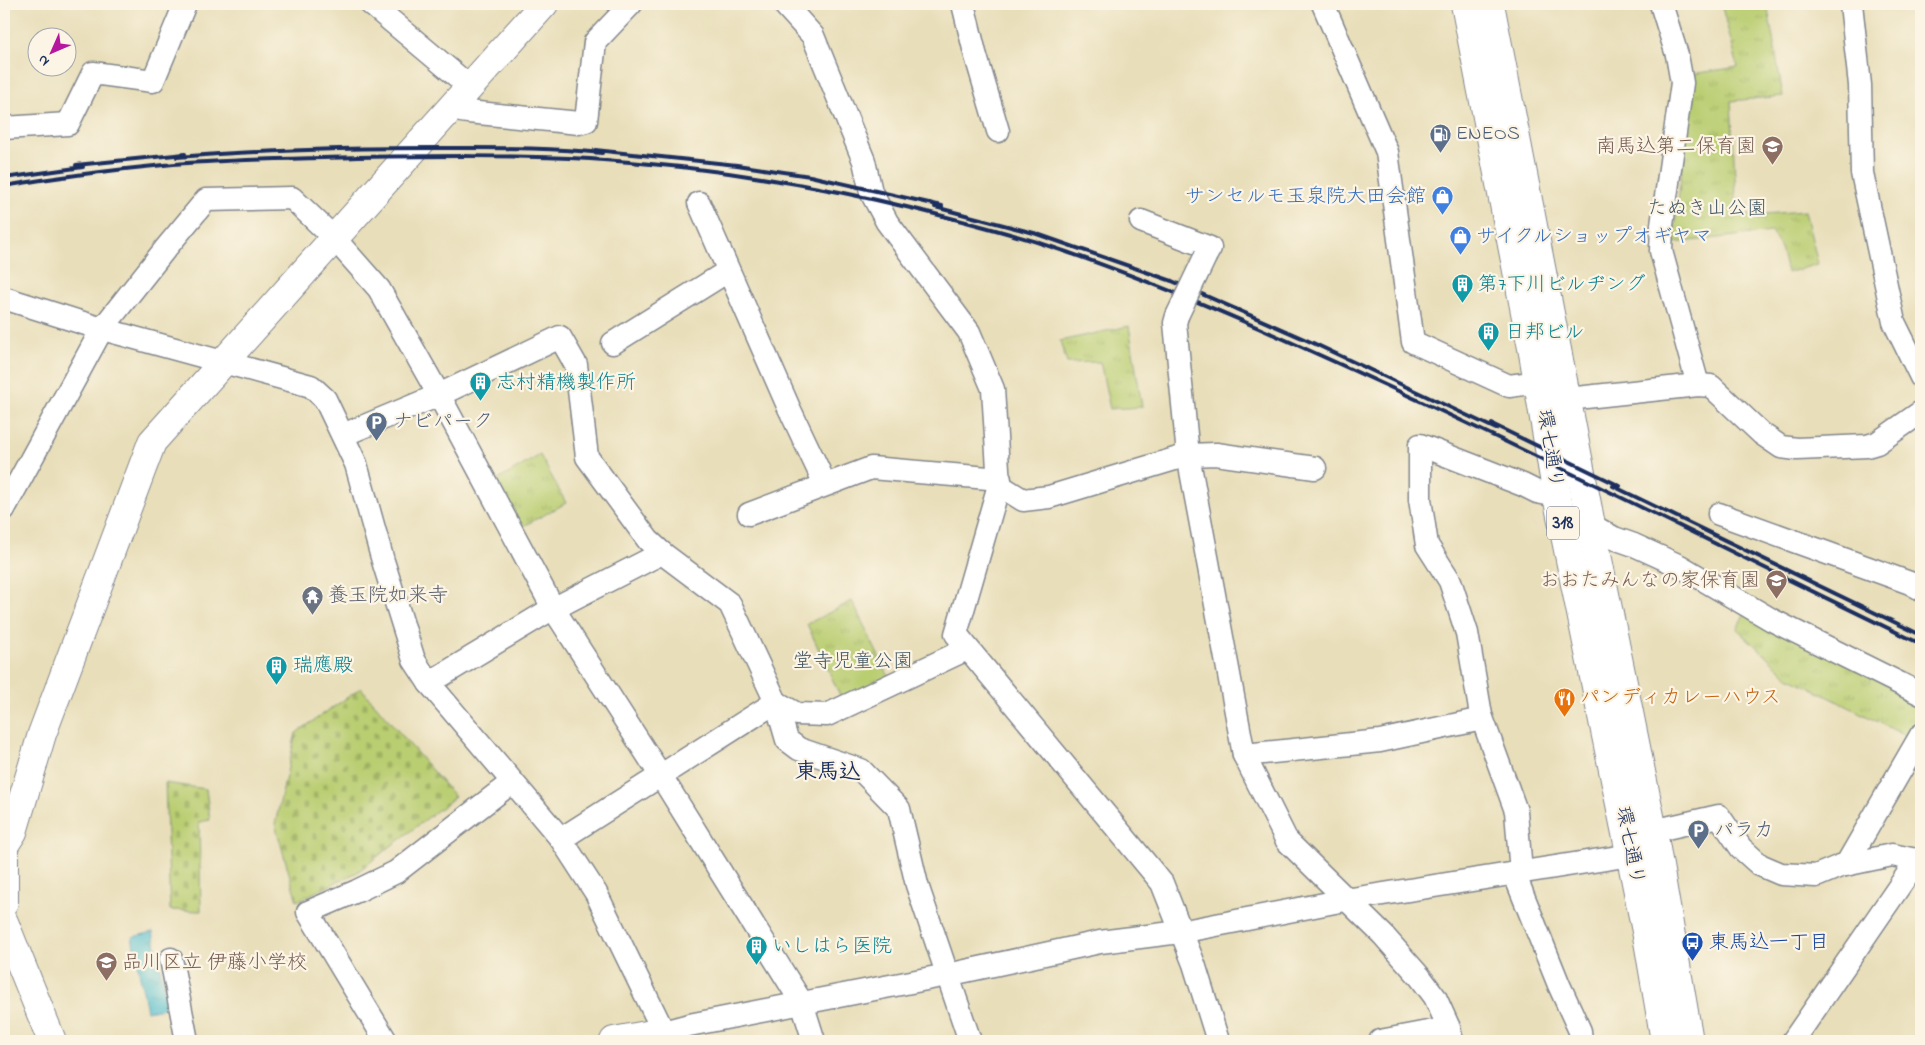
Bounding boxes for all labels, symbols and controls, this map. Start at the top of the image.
north arrow [28,28,78,78]
text: N [33,49,55,71]
place label: ENEOS [1456,120,1520,149]
fuel station icon: ENEOS [1428,122,1452,153]
place label: 南馬込第二保育園 [1596,133,1756,162]
school or university icon: 南馬込第二保育園 [1760,135,1784,166]
place label: サンセルモ玉泉院大田会館 [1185,183,1426,212]
shop icon: サンセルモ玉泉院大田会館 [1430,185,1454,216]
park label: たぬき山公園 [1647,195,1767,224]
place label: サイクルショップオギヤマ [1476,223,1712,252]
shop icon: サイクルショップオギヤマ [1448,225,1472,256]
place label: 第7下川ビルヂング [1478,271,1646,300]
building icon: 第7下川ビルヂング [1450,273,1474,304]
place label: 日邦ビル [1505,319,1585,348]
building icon: 日邦ビル [1477,321,1501,352]
place label: 志村精機製作所 [496,369,636,398]
building icon: 志村精機製作所 [468,371,492,402]
street label: 環七通り [1528,407,1570,491]
place label: ナビパーク [393,408,493,437]
parking icon: ナビパーク [365,410,389,441]
road number: 318 [1547,506,1579,540]
place label: おおたみんなの家保育園 [1540,567,1760,596]
school or university icon: おおたみんなの家保育園 [1764,569,1788,600]
place label: 養玉院如来寺 [328,582,448,611]
temple icon: 養玉院如来寺 [300,584,324,615]
park label: 堂寺児童公園 [793,648,913,677]
place label: 瑞應殿 [293,652,353,681]
building icon: 瑞應殿 [265,654,289,685]
place label: パンディカレーハウス [1580,684,1781,713]
restaurant icon: パンディカレーハウス [1552,686,1576,717]
district label: 東馬込 [795,757,861,789]
street label: 環七通り [1607,804,1651,888]
place label: パラカ [1714,817,1774,846]
parking icon: パラカ [1686,819,1710,850]
place label: 東馬込一丁目 [1709,929,1829,958]
bus stop icon: 東馬込一丁目 [1681,931,1705,962]
place label: いしはら医院 [772,933,892,962]
building icon: いしはら医院 [744,935,768,966]
place label: 品川区立 伊藤小学校 [122,949,307,978]
school or university icon: 品川区立 伊藤小学校 [94,951,118,982]

